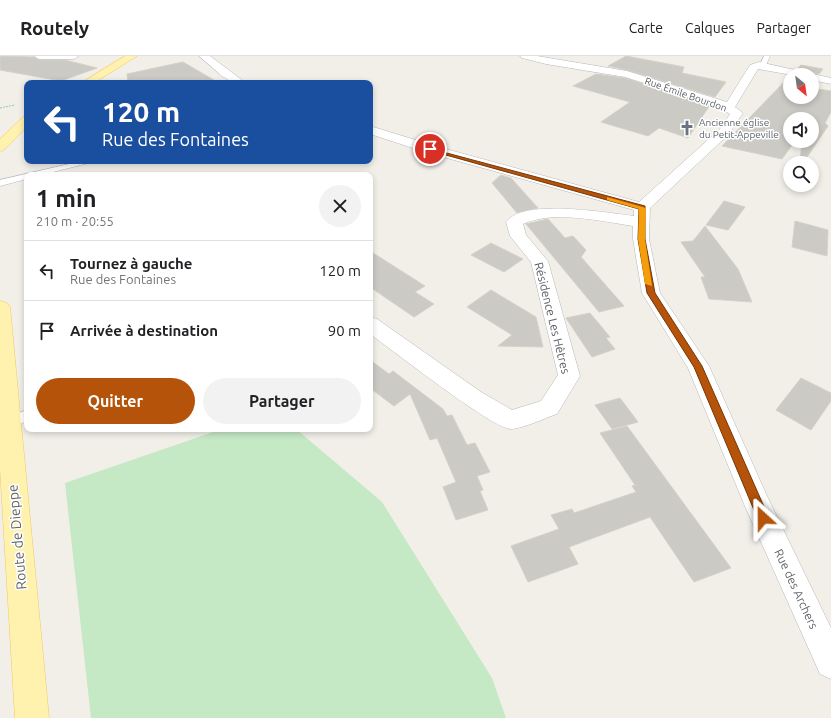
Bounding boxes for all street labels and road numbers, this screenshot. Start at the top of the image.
street label: Rue Émile Bourdon [643,74,729,114]
street label: Résidence Les Hêtres [532,261,573,375]
street label: Route de Dieppe [4,484,30,590]
street label: Rue des Archers [772,547,821,631]

